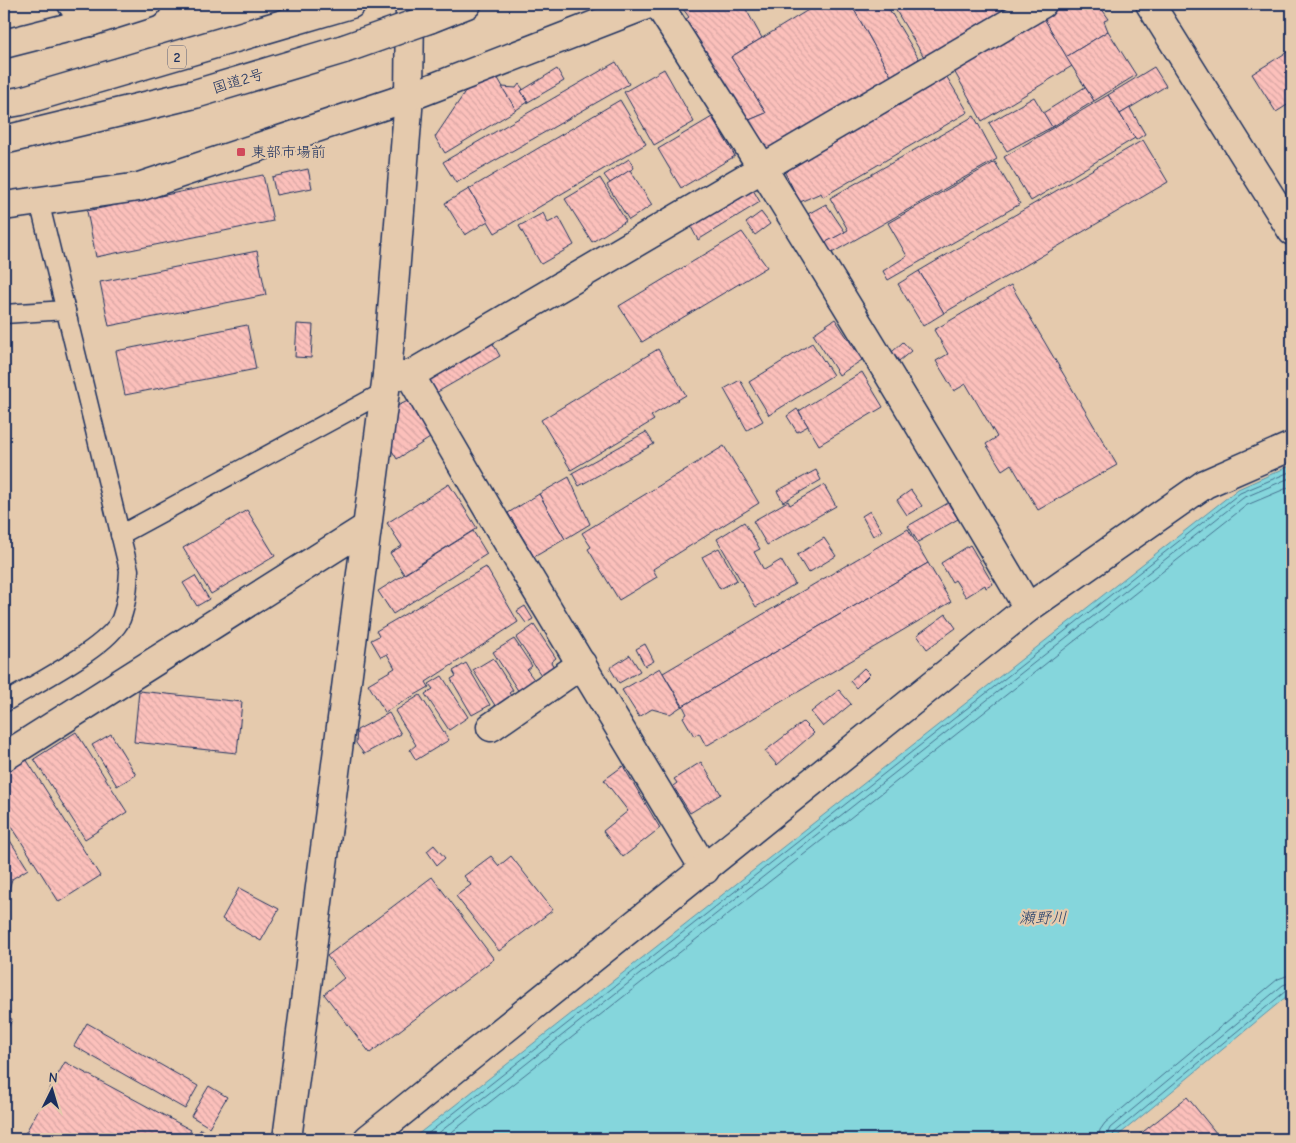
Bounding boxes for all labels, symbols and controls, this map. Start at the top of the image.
road number: 2 [168,46,186,68]
street label: 国道2号 [210,65,266,97]
place label: 東部市場前 [251,143,326,161]
marker: 東部市場前 [235,146,247,158]
water label: 瀬野川 [1019,909,1067,927]
north arrow [28,1066,78,1116]
text: N [48,1069,58,1086]

